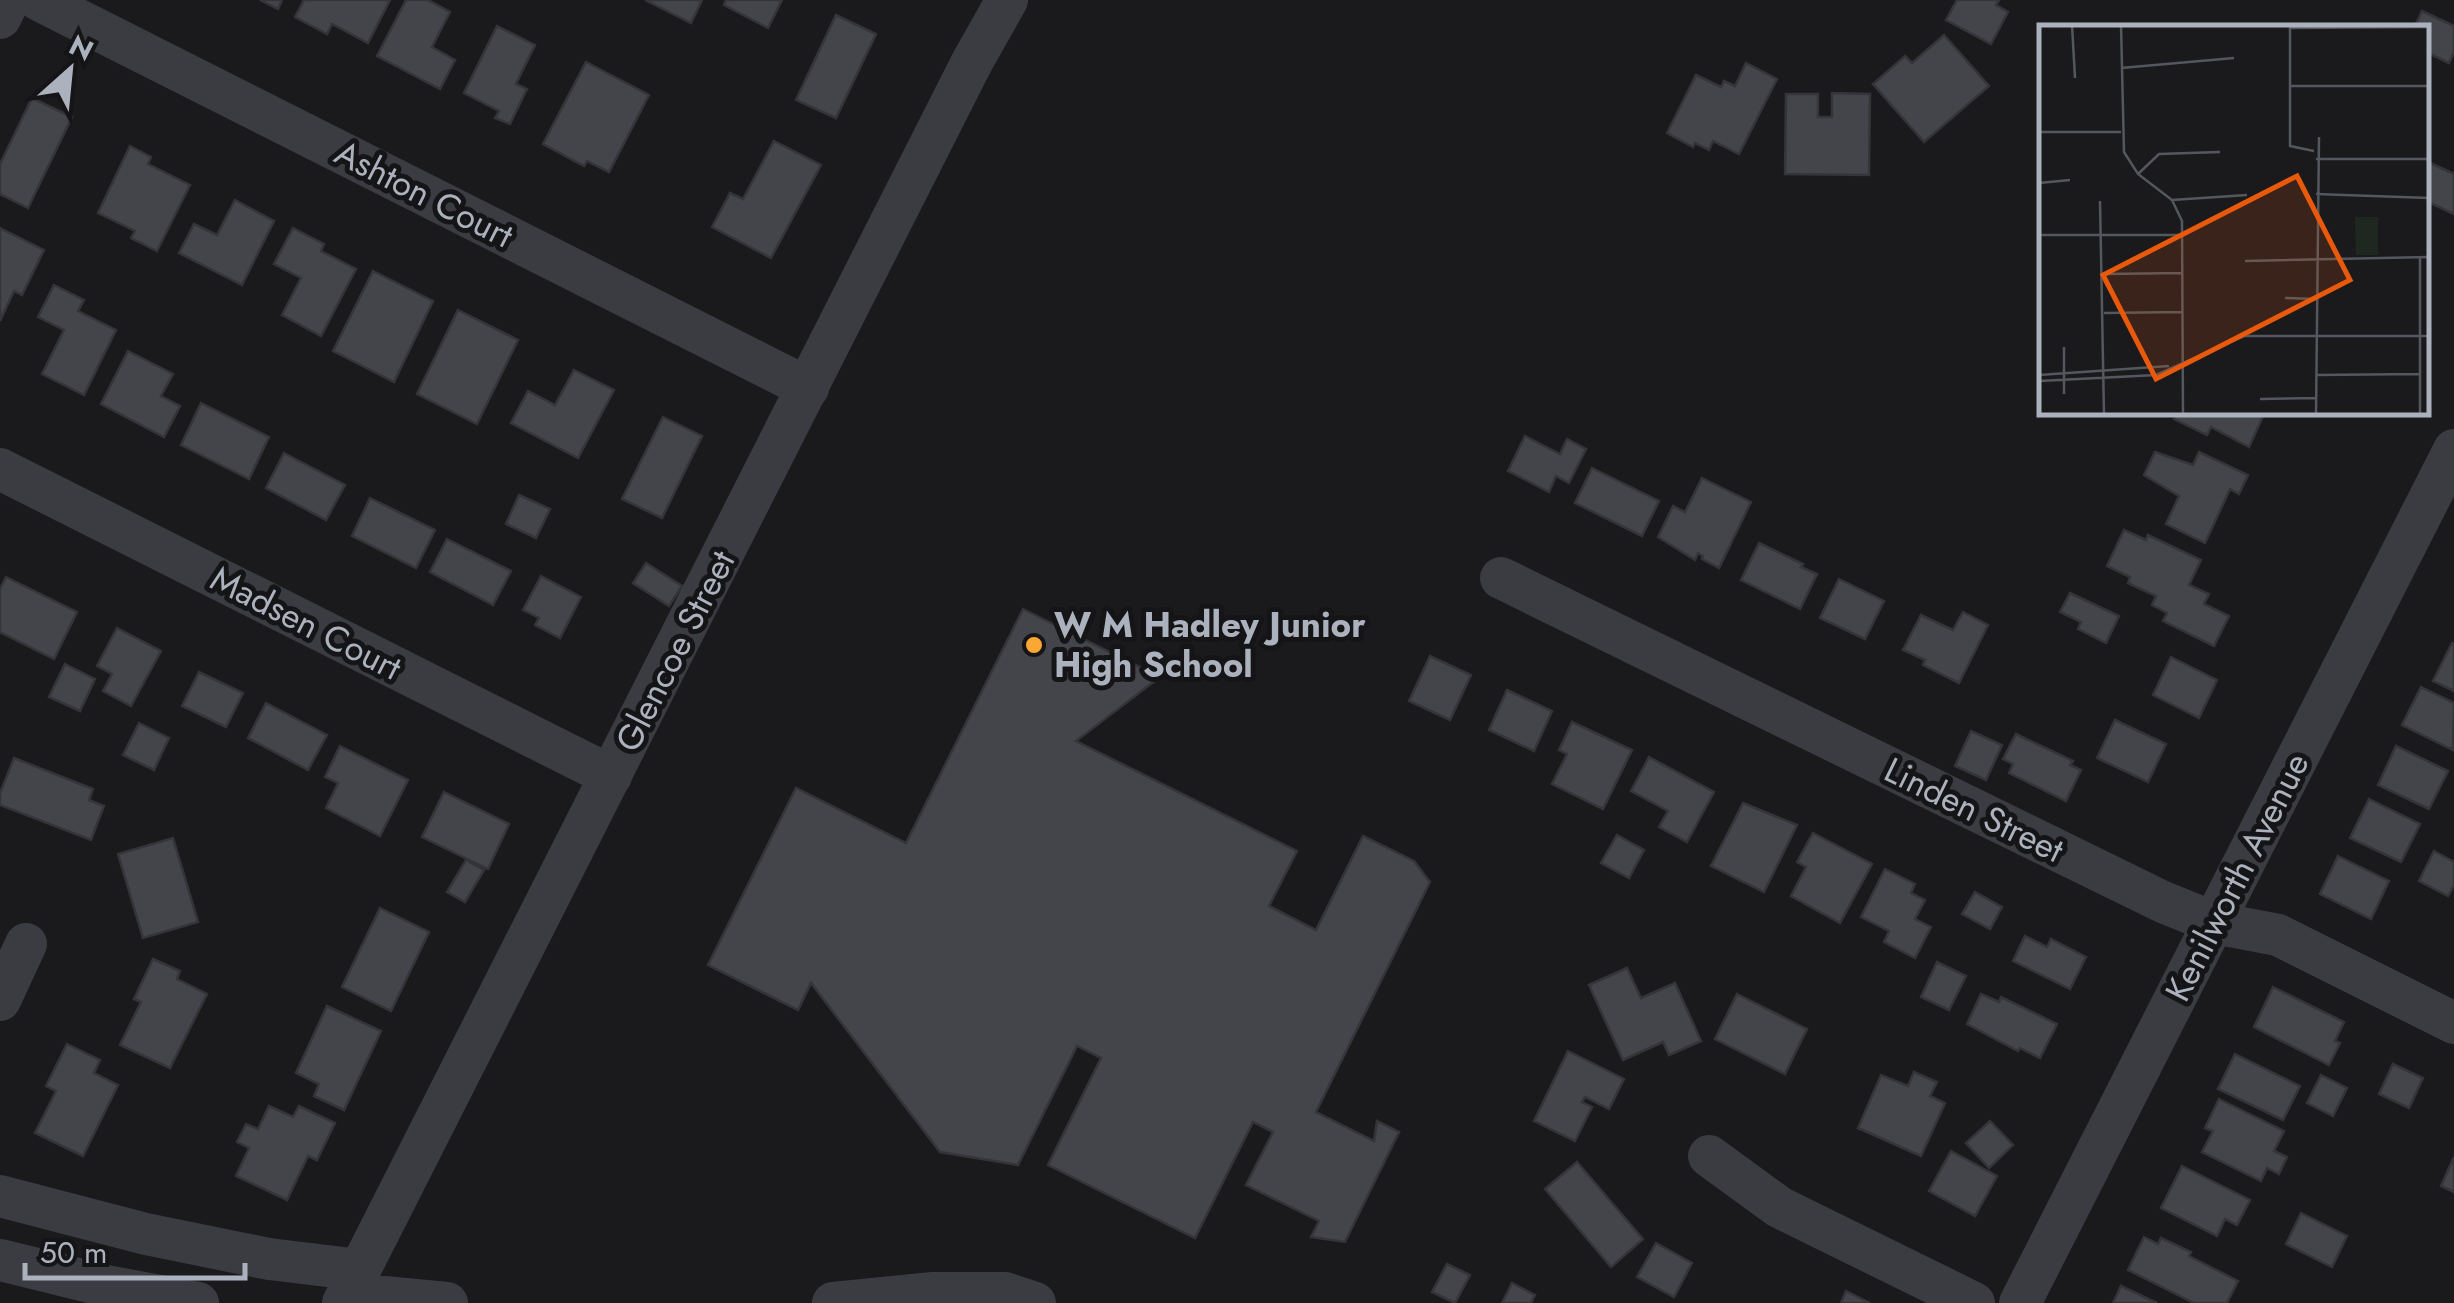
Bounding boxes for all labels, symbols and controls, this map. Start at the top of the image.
north arrow [20,20,120,120]
text: N [62,25,100,71]
inset map [2039,25,2429,415]
street label: Ashton Court [326,128,522,261]
street label: Glencoe Street [603,541,747,760]
street label: Madsen Court [202,554,411,693]
place label: W M Hadley Junior High School [1054,600,1366,690]
marker: W M Hadley Junior High School [1023,634,1045,656]
street label: Kenilworth Avenue [2153,744,2321,1010]
street label: Linden Street [1876,745,2072,875]
scale bar [25,1218,245,1280]
text: 50 m [40,1231,107,1274]

